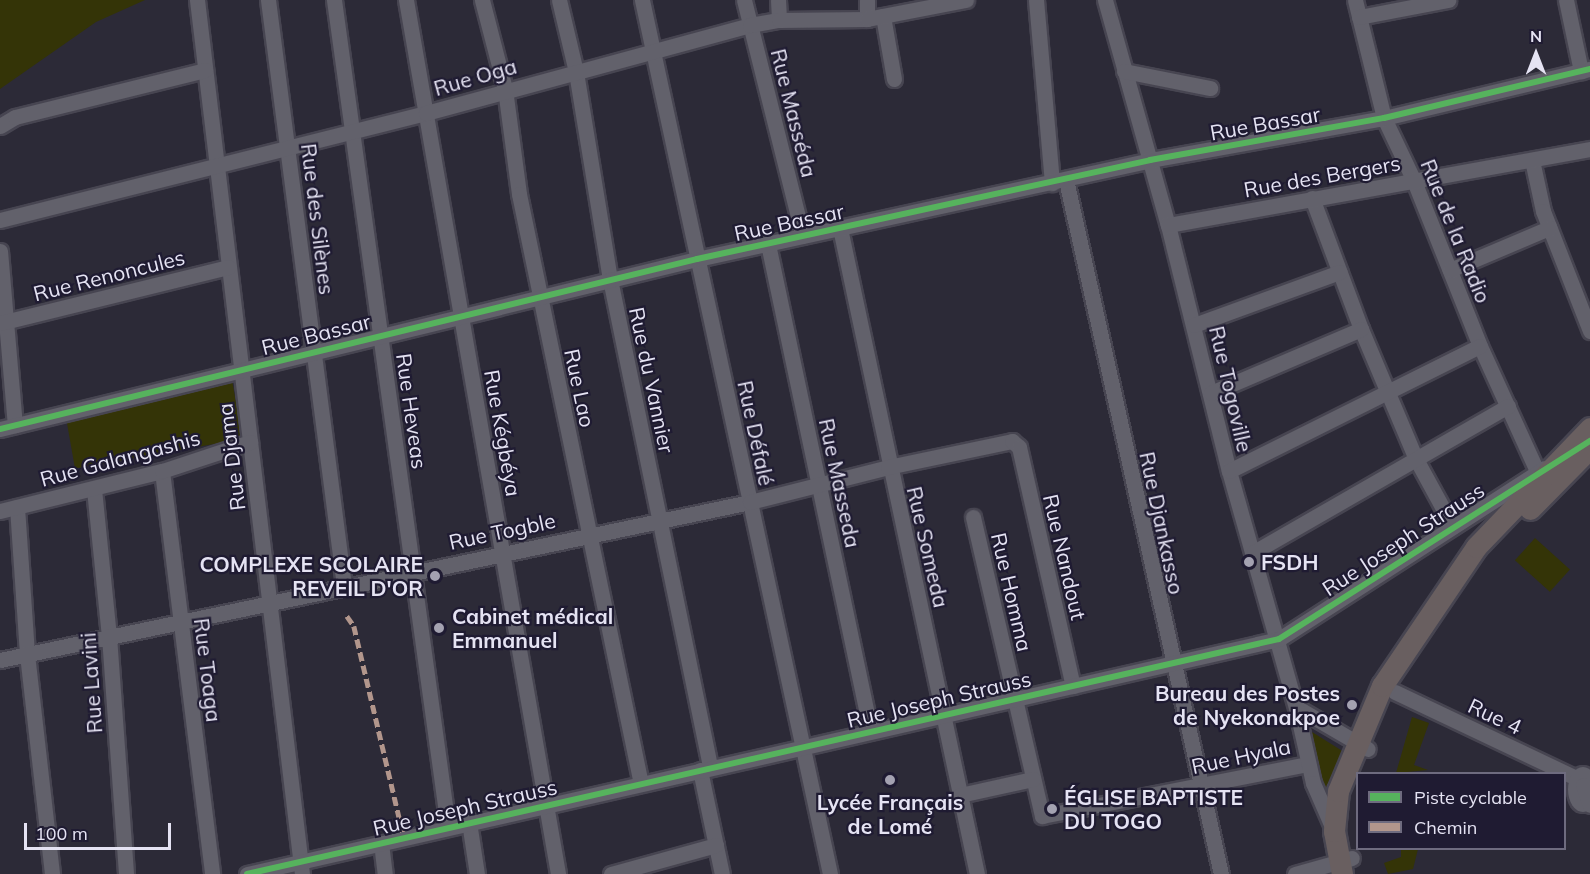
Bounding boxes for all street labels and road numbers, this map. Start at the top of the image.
street label: Rue Masséda [766,46,822,180]
street label: Rue Oga [431,53,519,101]
street label: Rue Bassar [1208,101,1322,145]
street label: Rue des Silènes [296,142,340,296]
street label: Rue des Bergers [1242,150,1402,202]
street label: Rue de la Radio [1416,155,1496,307]
street label: Rue Bassar [732,198,846,246]
street label: Rue Renoncules [31,244,187,306]
street label: Rue du Vannier [624,305,680,455]
street label: Rue Bassar [259,308,373,360]
street label: Rue Togoville [1204,323,1258,455]
street label: Rue Lao [559,346,601,430]
street label: Rue Heveas [391,352,433,470]
street label: Rue Kégbéya [479,368,527,498]
street label: Rue Défalé [733,378,779,488]
street label: Rue Djama [212,402,250,512]
street label: Rue Masseda [814,416,866,550]
street label: Rue Galangashis [37,425,203,491]
street label: Rue Djankasso [1135,449,1189,597]
street label: Rue Joseph Strauss [1317,477,1489,601]
street label: Rue Someda [902,484,954,610]
street label: Rue Nandout [1038,492,1092,622]
street label: Rue Togble [446,507,558,555]
street label: Rue Homma [986,530,1038,654]
street label: Rue Toaga [189,617,227,723]
street label: Rue Lavini [75,632,107,734]
street label: Rue Joseph Strauss [845,666,1033,732]
street label: Rue 4 [1464,693,1526,739]
street label: Rue Hyala [1189,733,1293,779]
street label: Rue Joseph Strauss [371,774,559,840]

